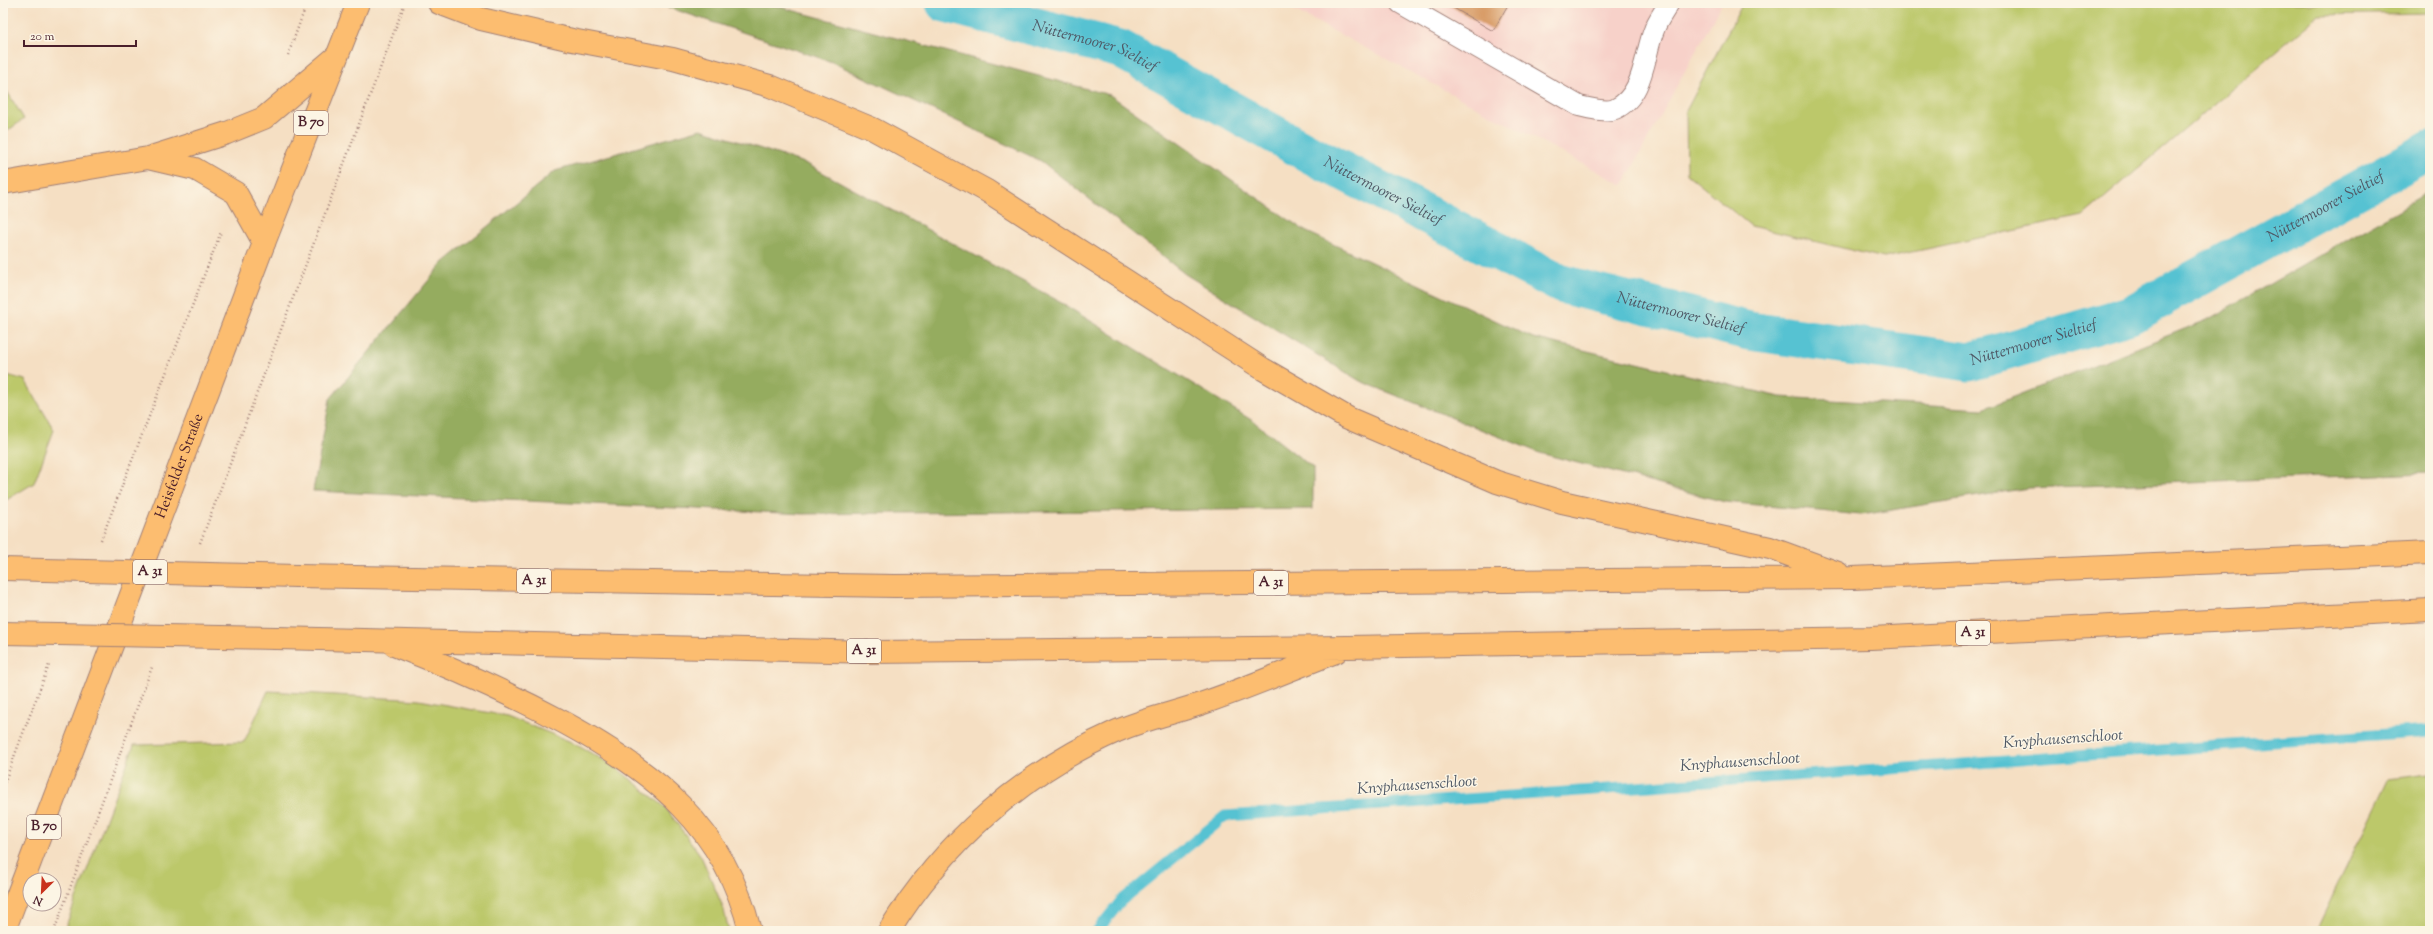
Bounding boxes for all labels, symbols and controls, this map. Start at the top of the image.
water label: Nüttermoorer Sieltief [1029,15,1163,80]
scale bar [24,22,136,48]
text: 20 m [30,28,55,46]
road number: B 70 [294,111,328,135]
water label: Nüttermoorer Sieltief [1319,151,1448,233]
water label: Nüttermoorer Sieltief [2263,164,2391,249]
water label: Nüttermoorer Sieltief [1614,287,1749,341]
water label: Nüttermoorer Sieltief [1967,313,2102,373]
street label: Heisfelder Straße [150,411,209,522]
road number: A 31 [133,560,167,584]
road number: A 31 [517,569,551,593]
road number: A 31 [1254,571,1288,595]
road number: A 31 [1956,621,1990,645]
road number: A 31 [847,639,881,663]
water label: Knyphausenschloot [2002,724,2124,756]
water label: Knyphausenschloot [1679,747,1801,779]
water label: Knyphausenschloot [1356,770,1478,802]
road number: B 70 [27,815,61,839]
north arrow [22,872,62,912]
text: N [31,891,47,910]

